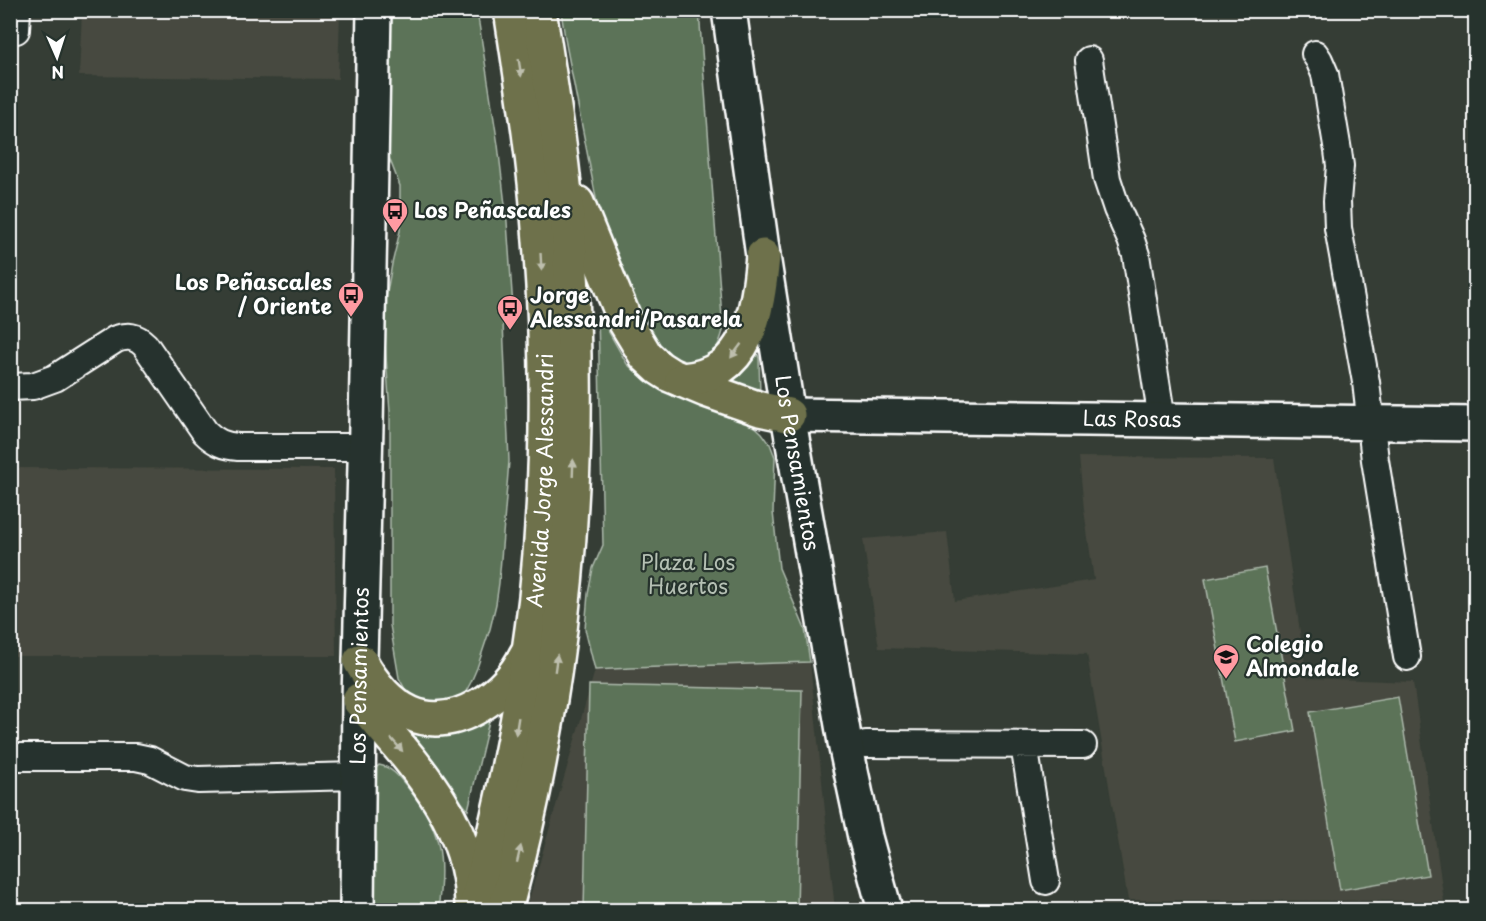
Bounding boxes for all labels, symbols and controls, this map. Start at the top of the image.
north arrow [27,27,87,87]
one-way arrow [515,59,524,78]
text: N [51,61,65,85]
place label: Los Peñascales [414,193,571,225]
bus stop icon: Los Peñascales [380,196,410,234]
one-way arrow [537,253,546,272]
place label: Los Peñascales / Oriente [175,265,332,321]
place label: Jorge Alessandri/Pasarela [530,278,742,334]
bus stop icon: Los Peñascales / Oriente [336,280,366,318]
bus stop icon: Jorge Alessandri/Pasarela [495,293,525,331]
one-way arrow [730,343,742,359]
street label: Avenida Jorge Alessandri [517,353,560,609]
street label: Los Pensamientos [768,373,829,553]
street label: Las Rosas [1082,401,1182,434]
one-way arrow [568,459,578,478]
park label: Plaza Los Huertos [641,545,735,601]
street label: Los Pensamientos [340,587,376,765]
place label: Colegio Almondale [1246,627,1359,683]
school or university icon: Colegio Almondale [1211,642,1241,680]
one-way arrow [552,653,561,672]
one-way arrow [512,717,521,736]
one-way arrow [391,737,404,753]
one-way arrow [515,845,525,863]

